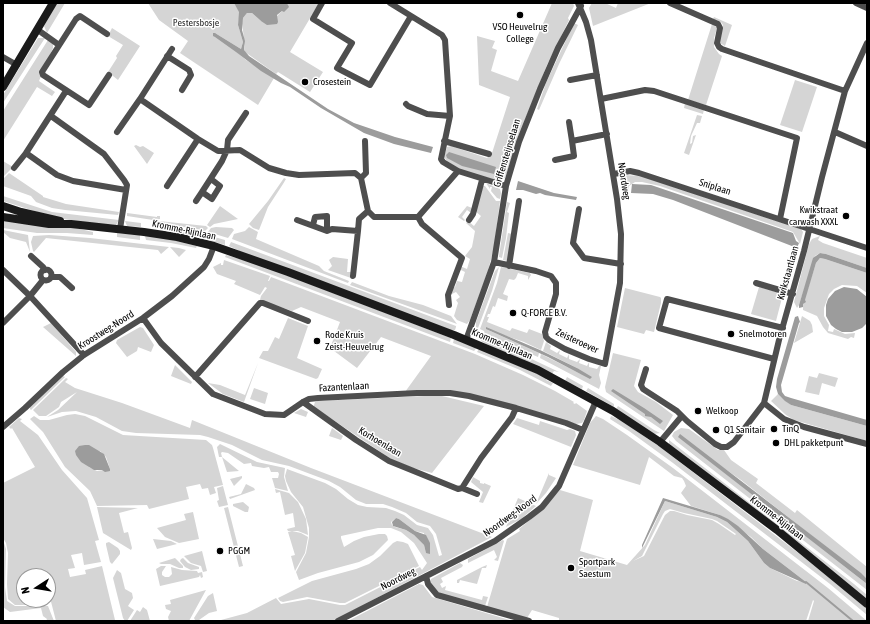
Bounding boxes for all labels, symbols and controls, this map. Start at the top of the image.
marker: VSO Heuvelrug College [515,10,525,20]
park label: Pestersbosje [173,17,219,29]
place label: VSO Heuvelrug College [493,21,547,44]
place label: Crosestein [313,76,351,88]
marker: Crosestein [300,77,310,87]
street label: Griffensteijnselaan [491,118,523,188]
street label: Noordweg [615,161,633,201]
street label: Sniplaan [698,176,732,198]
place label: Kwikstraat carwash XXXL [789,204,838,228]
marker: Kwikstraat carwash XXXL [841,211,851,221]
street label: Kromme-Rijnlaan [151,217,217,243]
street label: Kwikstaartlaan [775,245,801,301]
place label: Q-FORCE B.V. [521,307,567,319]
street label: Kroostweg-Noord [76,308,136,352]
marker: Q-FORCE B.V. [508,308,518,318]
street label: Kromme-Rijnlaan [470,326,534,362]
street label: Zeisteroever [554,326,600,356]
place label: Snelmotoren [739,328,787,340]
place label: Rode Kruis Zeist-Heuvelrug [325,329,384,352]
marker: Snelmotoren [726,329,736,339]
marker: Rode Kruis Zeist-Heuvelrug [312,336,322,346]
street label: Fazantenlaan [318,380,370,394]
place label: Welkoop [706,405,738,417]
marker: Welkoop [693,406,703,416]
place label: TinQ [782,423,799,435]
street label: Korhoenlaan [356,424,404,460]
place label: Q1 Sanitair [724,424,765,436]
marker: TinQ [769,424,779,434]
marker: Q1 Sanitair [711,425,721,435]
place label: DHL pakketpunt [784,437,843,449]
marker: DHL pakketpunt [771,438,781,448]
street label: Noordweg-Noord [481,493,539,539]
street label: Kromme-Rijnlaan [748,493,806,543]
place label: PGGM [228,545,250,557]
marker: PGGM [215,546,225,556]
place label: Sportpark Saestum [579,556,615,580]
marker: Sportpark Saestum [566,563,576,573]
street label: Noordweg [378,565,418,593]
north arrow [16,568,56,608]
text: N [19,586,32,595]

